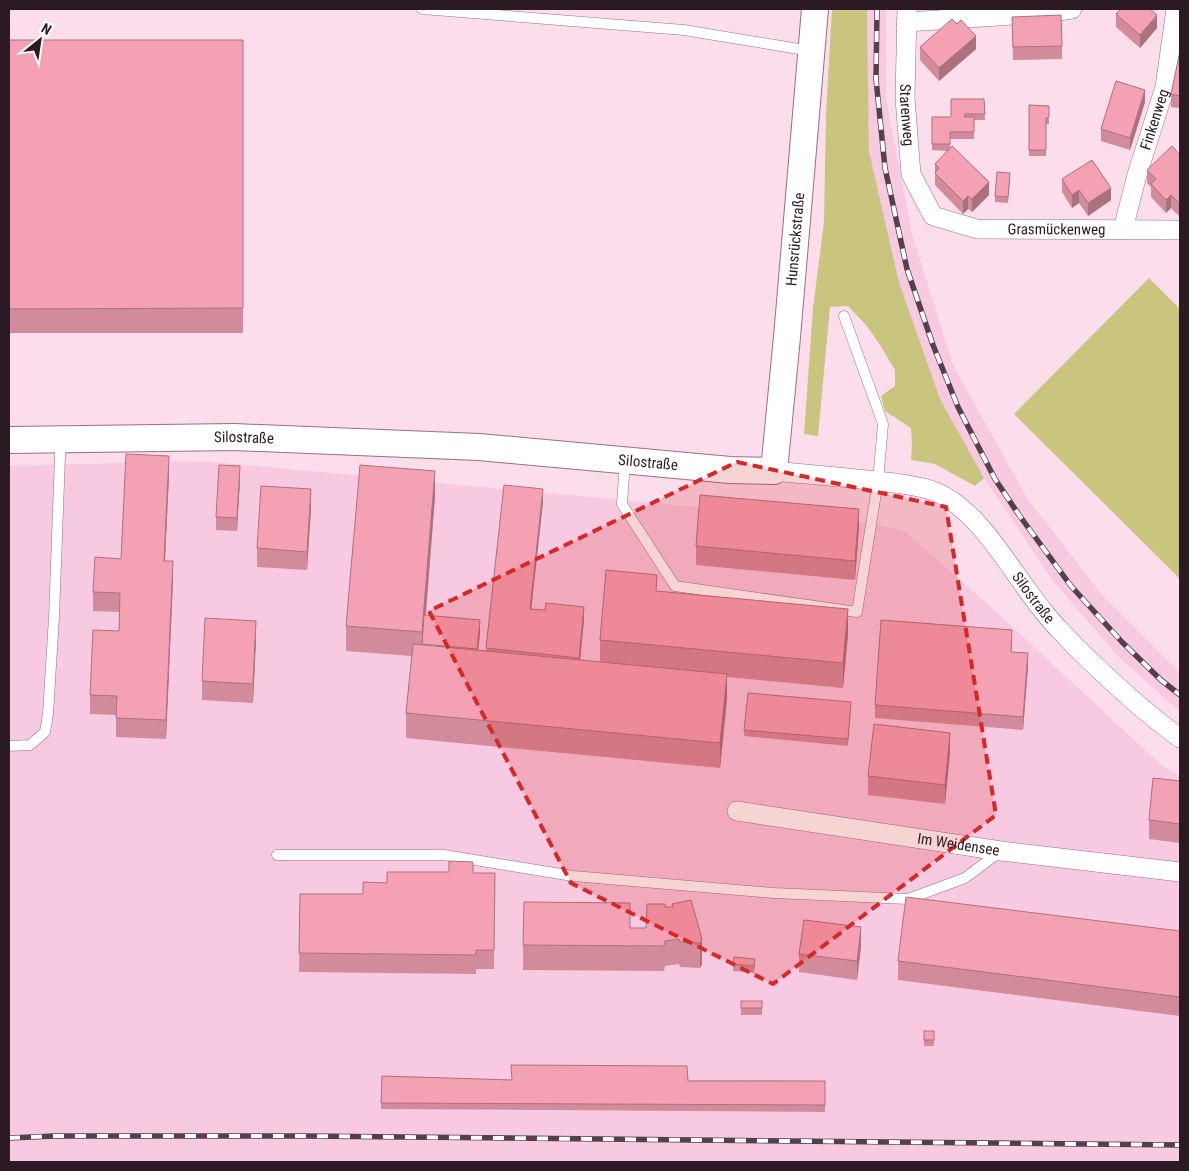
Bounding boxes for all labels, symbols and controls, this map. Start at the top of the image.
north arrow [15,15,65,65]
text: N [39,20,54,38]
street label: Starenweg [896,84,918,147]
street label: Finkenweg [1137,87,1173,152]
street label: Hunsrückstraße [782,192,808,287]
street label: Grasmückenweg [1008,220,1105,239]
street label: Silostraße [214,428,274,448]
street label: Silostraße [617,451,679,474]
street label: Silostraße [1008,568,1058,627]
street label: Im Weidensee [916,829,1001,860]

